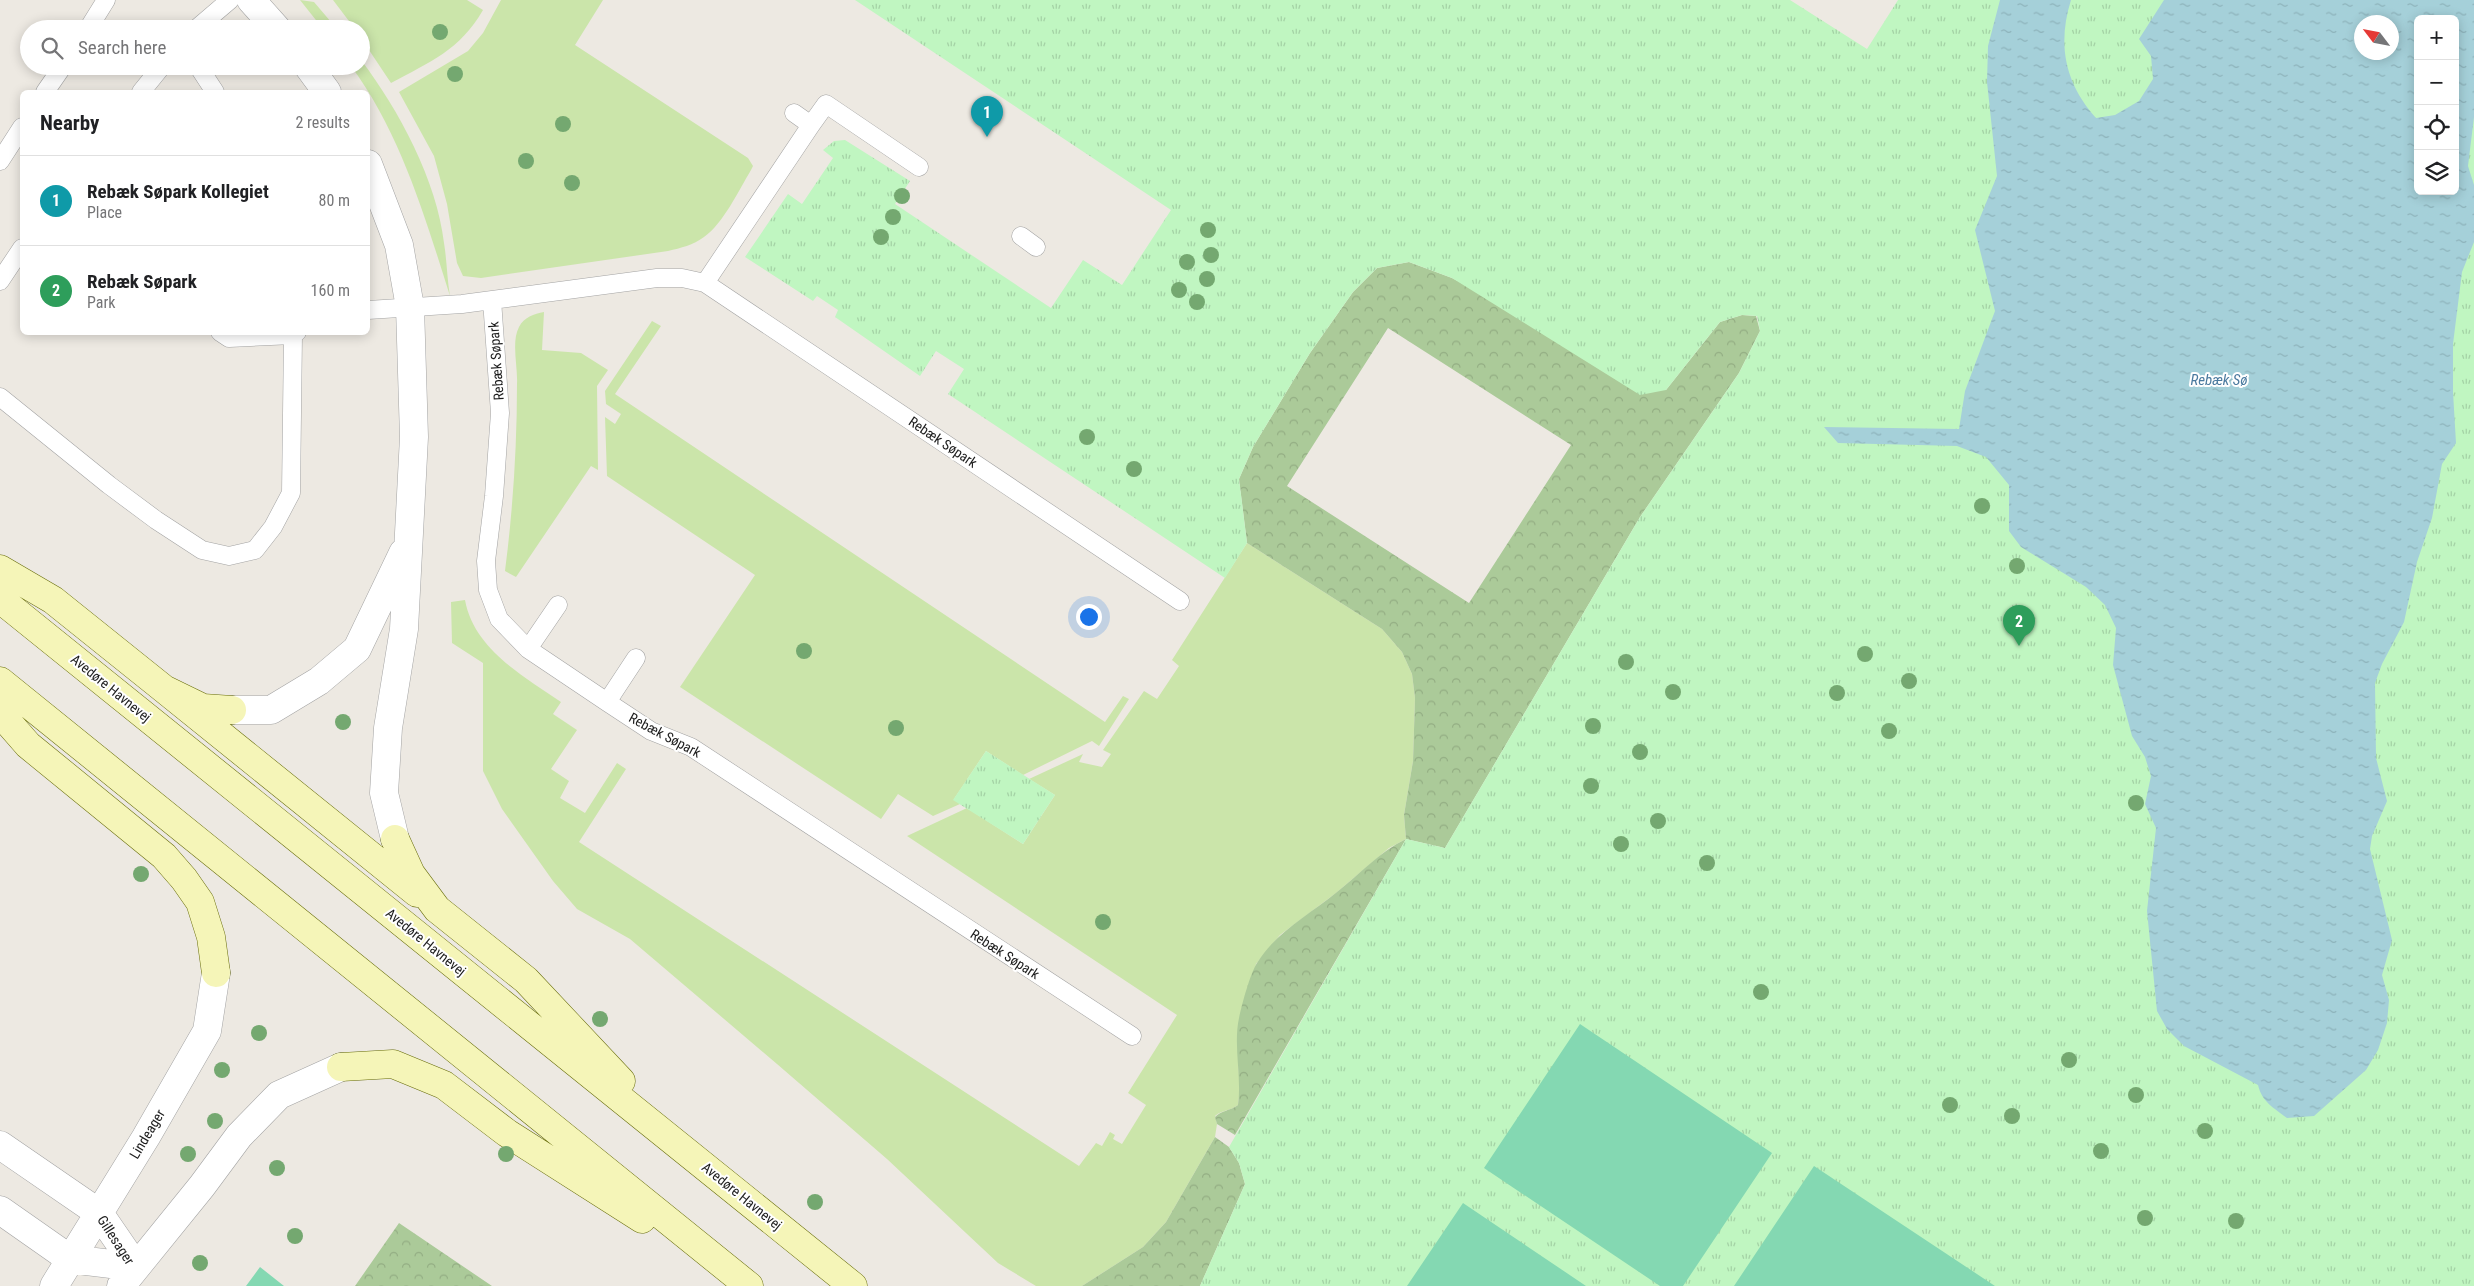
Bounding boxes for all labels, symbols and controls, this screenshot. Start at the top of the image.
north arrow [2354,15,2399,60]
map controls [2414,15,2459,195]
button: + [2414,15,2459,60]
search box [20,20,370,75]
icon: search [38,34,66,62]
text: Search here [78,36,166,59]
button: − [2414,60,2459,105]
pin: 1 [971,96,1003,137]
button: locate [2414,105,2459,150]
text: Nearby [40,111,99,135]
text: 2 results [295,113,350,132]
button: layers [2414,150,2459,195]
text: Rebæk Søpark Kollegiet [87,180,269,203]
text: 1 [52,191,60,210]
text: 80 m [318,191,350,210]
text: Place [87,203,122,222]
text: Rebæk Søpark [87,270,197,293]
text: 2 [52,281,60,300]
text: 160 m [311,281,350,300]
text: Park [87,293,116,312]
street label: Rebæk Søpark [485,320,507,401]
water label: Rebæk Sø [2190,371,2248,389]
street label: Rebæk Søpark [906,413,981,471]
your location [1076,604,1102,630]
pin: 2 [2003,605,2035,646]
street label: Avedøre Havnevej [68,651,154,725]
street label: Rebæk Søpark [626,709,704,761]
street label: Avedøre Havnevej [383,905,469,979]
street label: Rebæk Søpark [967,926,1043,983]
street label: Lindeager [126,1106,168,1162]
street label: Avedøre Havnevej [699,1159,785,1233]
street label: Gillesager [94,1212,138,1268]

